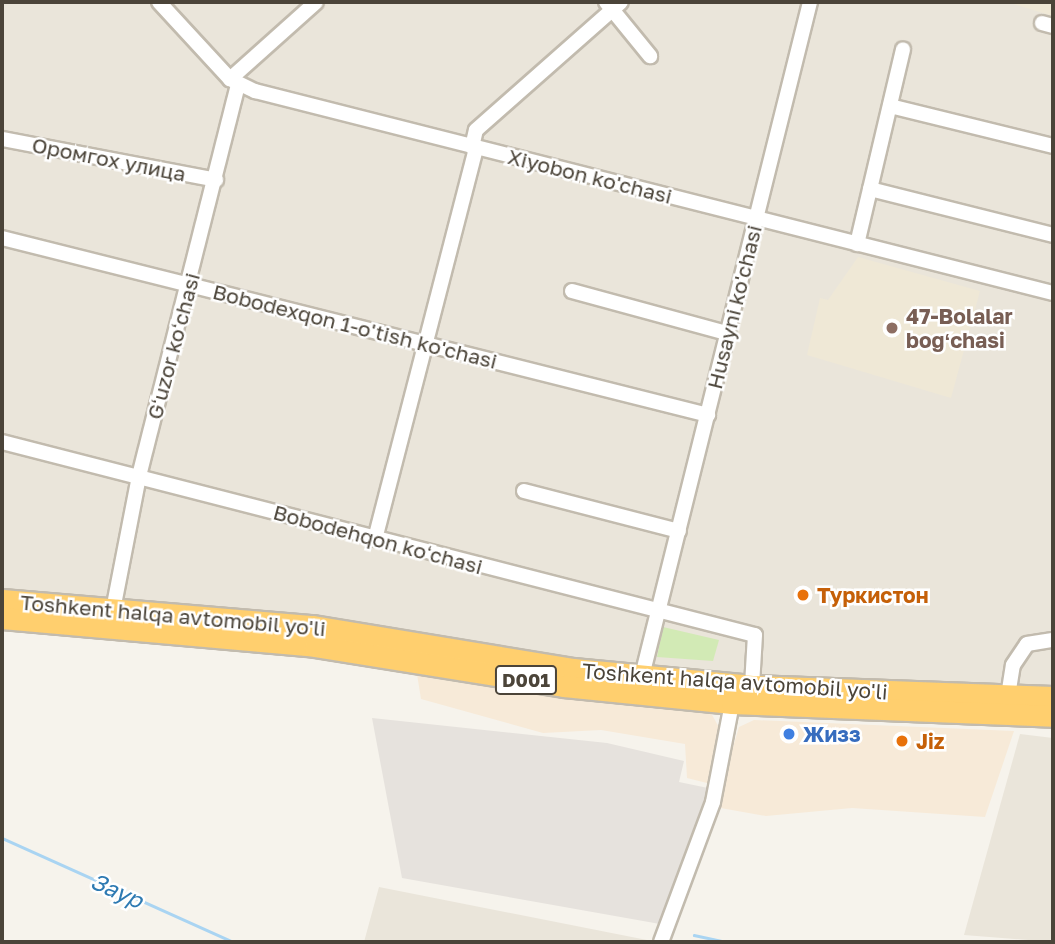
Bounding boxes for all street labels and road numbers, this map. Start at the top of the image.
street label: Оромгох улица [30,132,188,186]
street label: Xiyobon ko'chasi [505,143,675,209]
street label: Husayni ko'chasi [701,222,767,392]
street label: Gʻuzor koʻchasi [141,270,205,422]
street label: Bobodexqon 1-o'tish ko'chasi [210,278,500,374]
street label: Bobodehqon koʻchasi [271,499,485,579]
street label: Toshkent halqa avtomobil yo'li [19,589,327,641]
street label: Toshkent halqa avtomobil yo'li [581,658,889,704]
road number: D001 [494,664,558,695]

